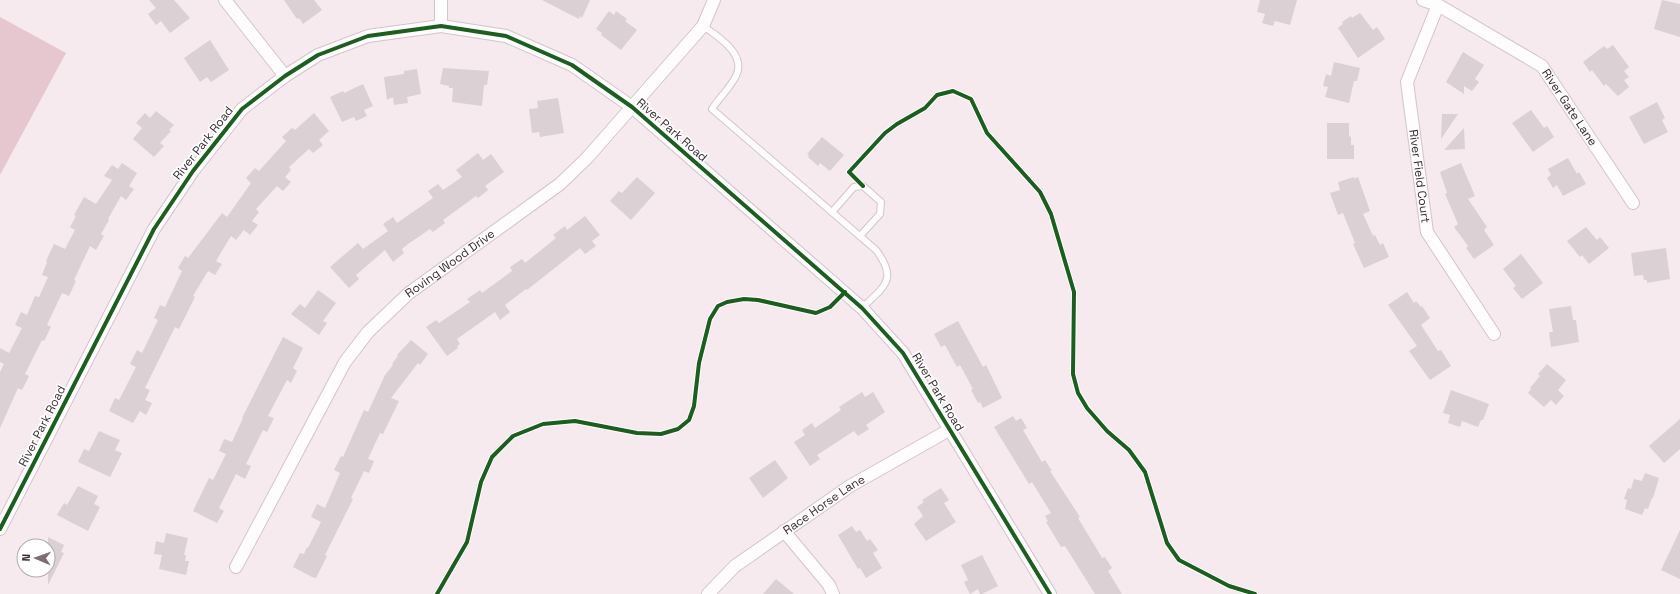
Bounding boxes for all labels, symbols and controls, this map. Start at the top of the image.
street label: River Gate Lane [1538,66,1601,149]
street label: River Park Road [633,95,711,165]
street label: River Park Road [169,103,237,183]
street label: River Field Court [1405,128,1434,224]
street label: Roving Wood Drive [402,226,498,301]
street label: River Park Road [908,350,968,434]
street label: River Park Road [15,383,69,469]
street label: Race Horse Lane [780,471,868,538]
north arrow [16,538,56,578]
text: N [19,554,33,562]

